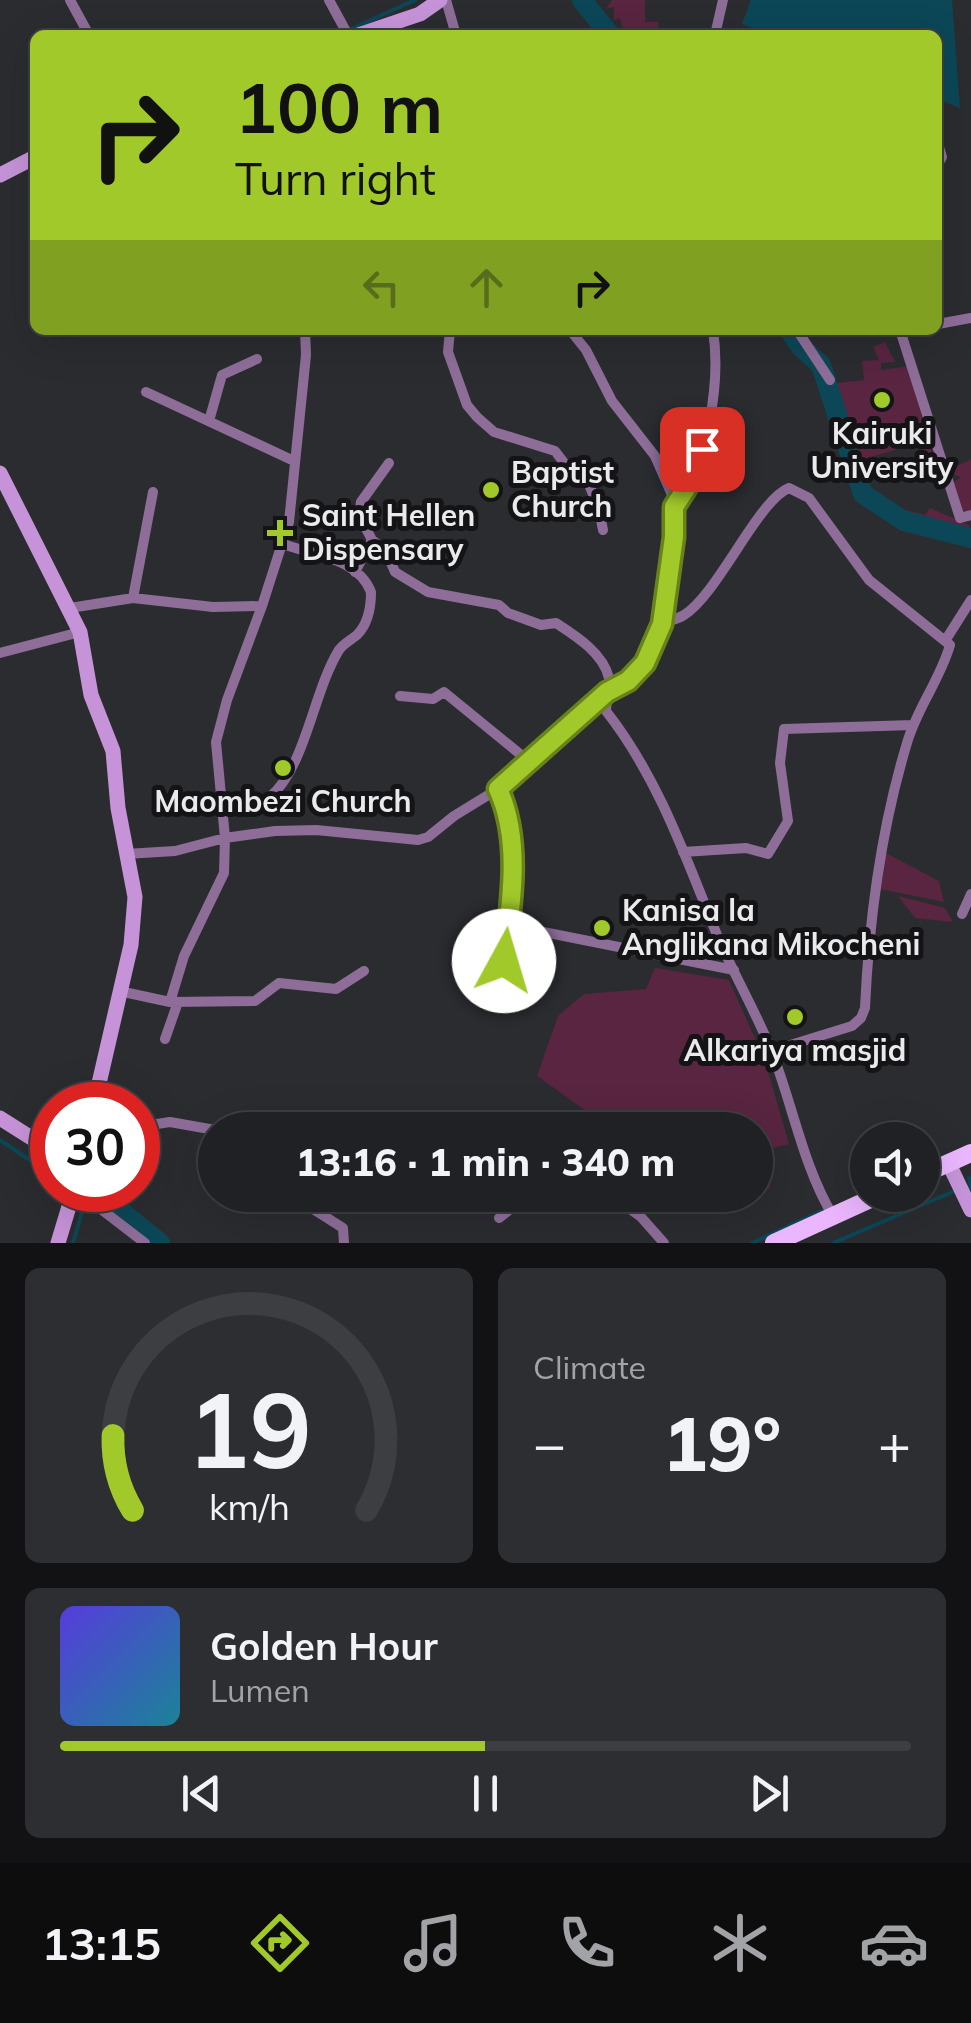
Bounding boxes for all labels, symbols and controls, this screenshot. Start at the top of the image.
text: 100 m [235,63,443,151]
icon: right [70,70,200,200]
text: Turn right [235,150,436,206]
icon: left [354,260,409,315]
icon: ahead [459,260,514,315]
icon: right [564,260,619,315]
marker: Kairuki University [871,389,893,411]
pin [660,407,745,492]
place label: Kairuki University [811,414,954,486]
icon: arrive [675,422,730,477]
place label: Baptist Church [511,453,614,525]
marker: Baptist Church [480,479,502,501]
place label: Saint Hellen Dispensary [302,496,475,568]
marker: Saint Hellen Dispensary [267,520,293,546]
marker: Maombezi Church [272,757,294,779]
place label: Maombezi Church [154,782,412,820]
place label: Kanisa la Anglikana Mikocheni [622,891,920,963]
position arrow [452,909,556,1013]
marker: Kanisa la Anglikana Mikocheni [591,917,613,939]
marker: Alkariya masjid [784,1006,806,1028]
place label: Alkariya masjid [684,1031,906,1069]
speed limit sign: 30 [30,1082,160,1212]
map controls [850,1122,940,1212]
button: sound [850,1122,940,1212]
text: 13:16 · 1 min · 340 m [296,1138,675,1186]
text: Climate [533,1347,646,1387]
text: 19 [187,1363,311,1494]
text: 19° [663,1396,781,1490]
text: − [533,1409,566,1478]
text: + [878,1409,911,1478]
text: km/h [209,1484,289,1529]
text: Golden Hour [210,1622,438,1670]
text: Lumen [210,1670,310,1710]
icon: previous [174,1766,229,1821]
icon: pause [458,1766,513,1821]
icon: next [742,1766,797,1821]
icon: directions [245,1908,315,1978]
icon: music [398,1908,468,1978]
icon: phone [552,1908,622,1978]
icon: climate [705,1908,775,1978]
icon: car [859,1908,929,1978]
text: 13:15 [42,1915,161,1971]

